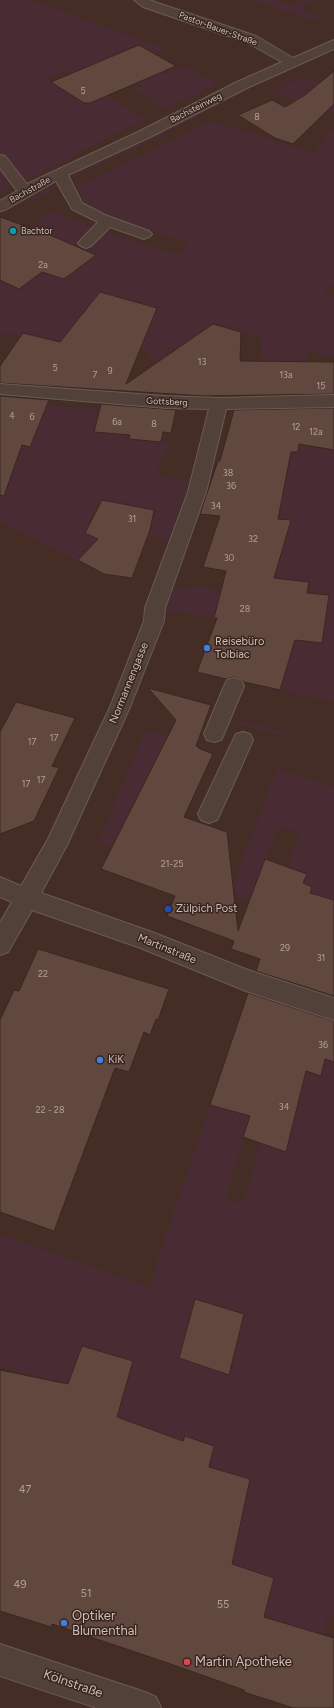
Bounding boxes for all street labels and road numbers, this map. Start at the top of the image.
street label: Pastor-Bauer-Straße [177,10,259,48]
street label: Bachsteinweg [168,90,224,126]
street label: Bachstraße [8,174,52,206]
street label: Gottsberg [146,396,188,408]
street label: Normannengasse [107,641,151,725]
street label: Martinstraße [136,931,198,967]
street label: Kölnstraße [41,1667,105,1701]

